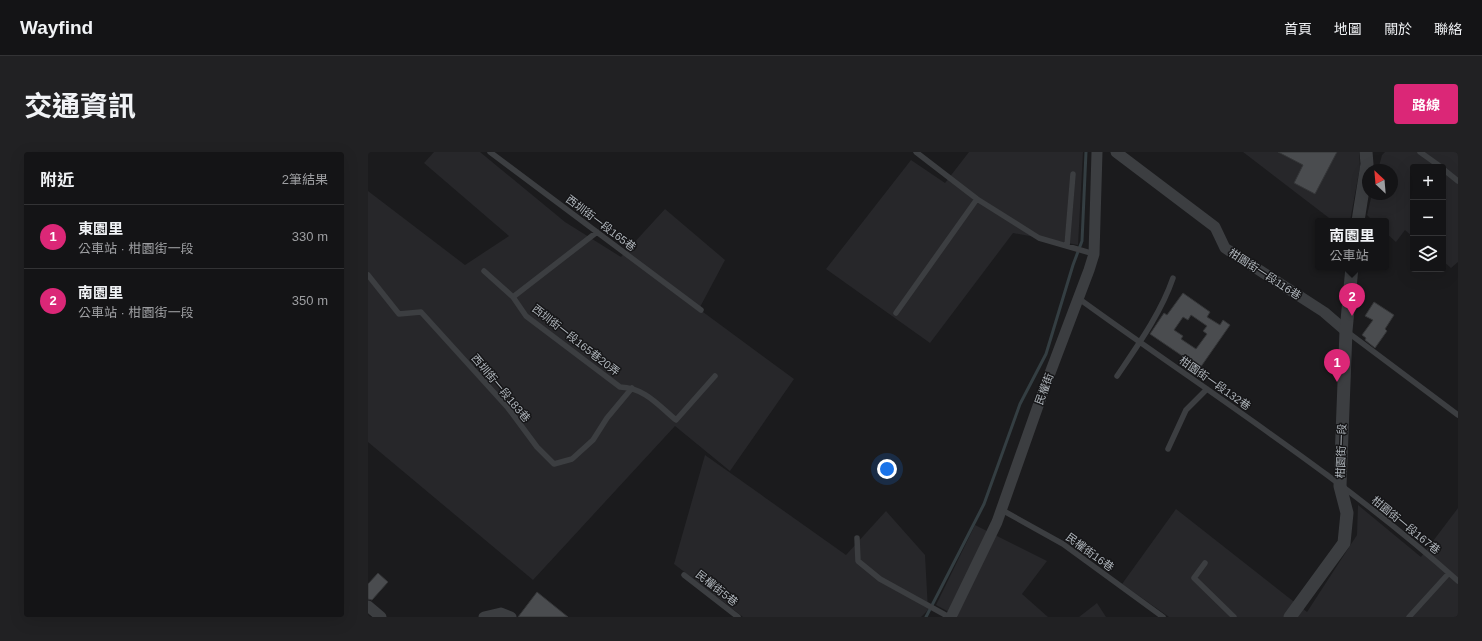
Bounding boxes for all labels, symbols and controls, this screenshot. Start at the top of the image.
text: Wayfind [20,17,93,38]
text: 首頁 [1284,21,1312,37]
text: 地圖 [1334,21,1362,37]
text: 關於 [1384,21,1412,37]
text: 聯絡 [1434,21,1462,37]
button: 路線 [1394,84,1458,124]
text: 交通資訊 [24,91,136,122]
north arrow [1362,164,1398,200]
map controls [1410,164,1446,272]
button: + [1410,164,1446,200]
text: 附近 [40,171,74,190]
text: 2筆結果 [282,172,328,187]
street label: 西圳街一段165巷 [564,193,638,253]
button: − [1410,200,1446,236]
popup [1315,218,1389,270]
text: 東園里 [78,220,123,237]
text: 南園里 [1329,227,1375,244]
text: 1 [49,229,57,244]
text: 330 m [292,229,328,244]
button: layers [1410,236,1446,272]
text: 公車站 · 柑園街一段 [78,241,194,256]
street label: 柑園街一段116巷 [1227,246,1303,302]
text: 公車站 [1329,248,1369,263]
pin: 2 [1339,283,1365,316]
text: 南園里 [78,284,123,301]
text: 2 [49,293,57,308]
text: 350 m [292,293,328,308]
street label: 西圳街一段165巷20弄 [530,302,622,378]
text: 公車站 · 柑園街一段 [78,305,194,320]
pin: 1 [1324,349,1350,382]
street label: 西圳街一段183巷 [469,352,533,424]
street label: 柑園街一段132巷 [1177,354,1253,412]
street label: 民權街 [1033,371,1055,407]
street label: 柑園街一段 [1334,423,1348,479]
your location [877,459,897,479]
street label: 柑園街一段167巷 [1369,494,1443,556]
street label: 民權街16巷 [1064,531,1116,573]
street label: 民權街5巷 [694,568,740,608]

